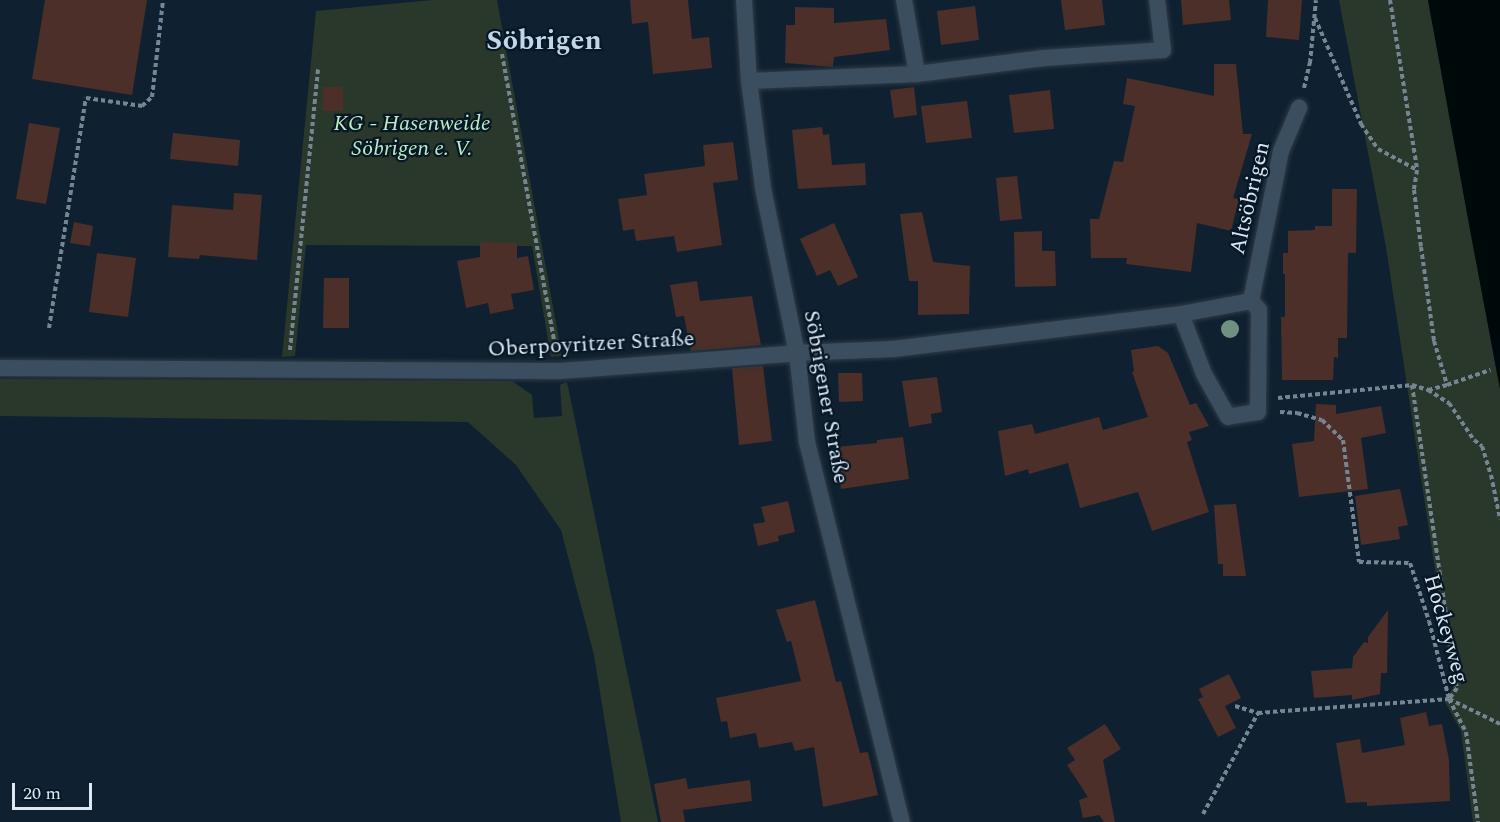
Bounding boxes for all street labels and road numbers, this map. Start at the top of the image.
street label: Altsöbrigen [1224,139,1276,257]
street label: Söbrigener Straße [798,308,854,486]
street label: Oberpoyritzer Straße [487,325,695,363]
street label: Hockeyweg [1418,571,1474,687]

